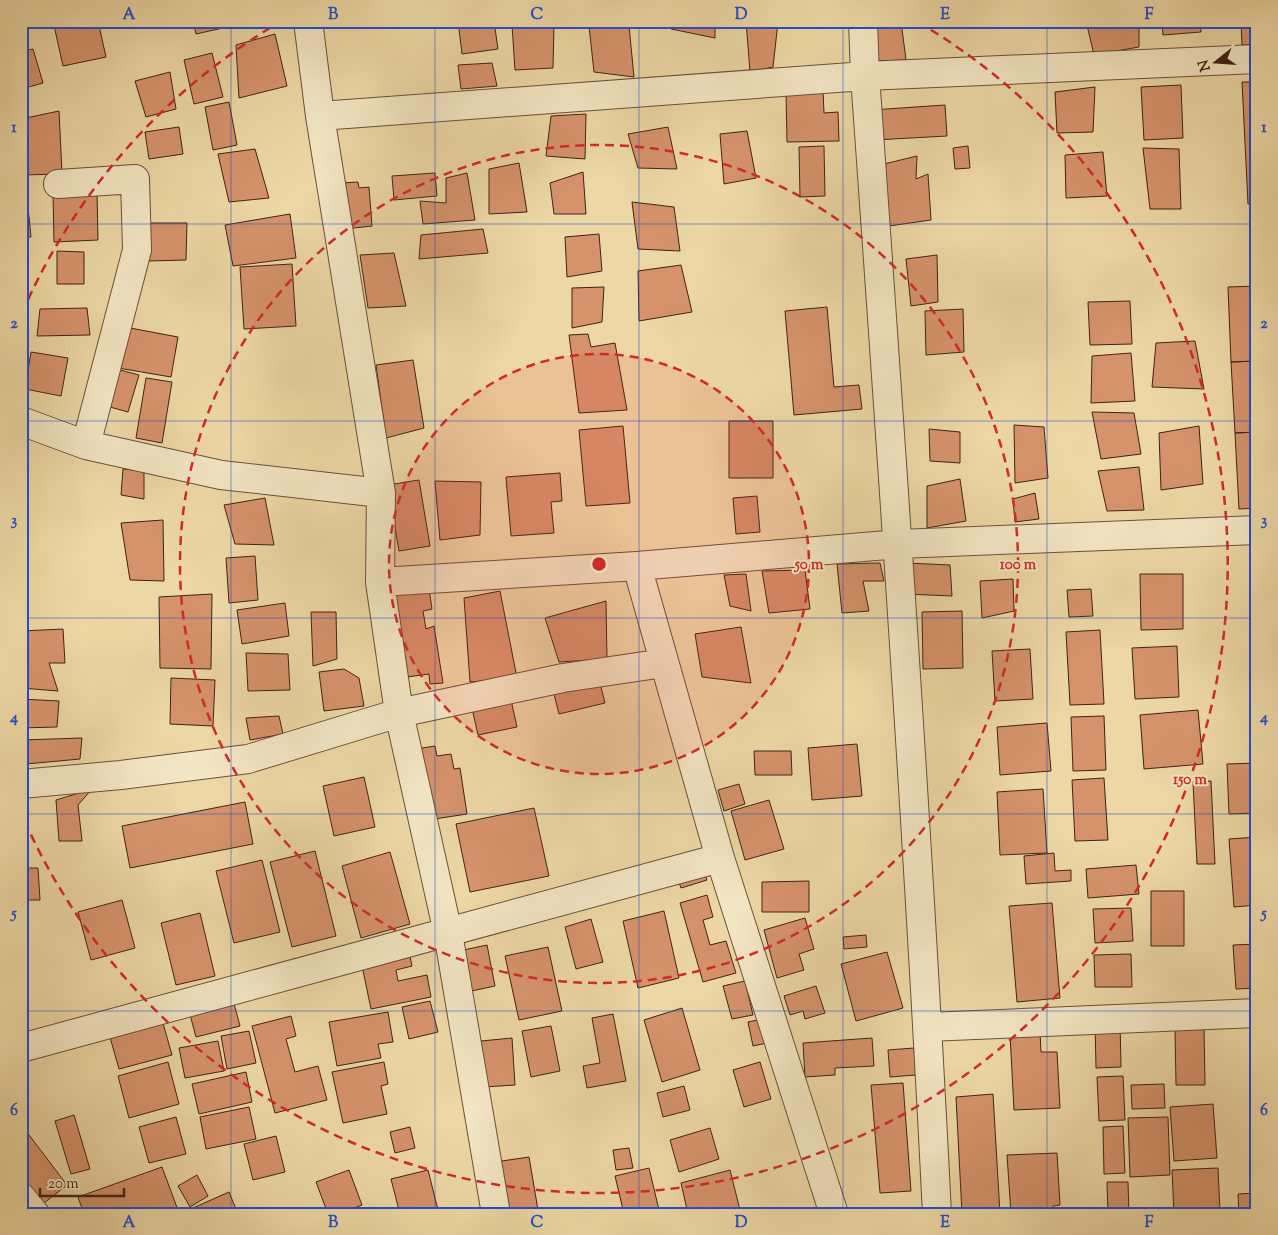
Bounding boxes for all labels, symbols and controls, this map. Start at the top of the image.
text: A [123,4,136,27]
text: B [328,4,338,27]
text: C [531,4,544,27]
text: D [735,4,748,27]
text: E [940,4,950,27]
text: F [1145,4,1154,27]
north arrow [1190,38,1240,88]
text: N [1194,57,1217,73]
text: 1 [11,117,17,140]
text: 1 [1261,117,1267,140]
text: 2 [10,313,18,336]
text: 2 [1260,313,1268,336]
text: 3 [11,510,18,533]
text: 3 [1261,510,1268,533]
centre of rings [590,555,608,573]
text: 50 m [794,555,824,576]
text: 100 m [1000,555,1037,576]
text: 4 [9,707,18,730]
text: 4 [1259,707,1268,730]
text: 150 m [1173,770,1207,791]
text: 5 [9,903,17,926]
text: 5 [1259,903,1267,926]
text: 6 [10,1100,18,1123]
text: 6 [1260,1100,1268,1123]
scale bar [40,1165,124,1197]
text: 20 m [48,1174,79,1195]
text: A [123,1212,136,1235]
text: B [328,1212,338,1235]
text: C [531,1212,544,1235]
text: D [735,1212,748,1235]
text: E [940,1212,950,1235]
text: F [1145,1212,1154,1235]

